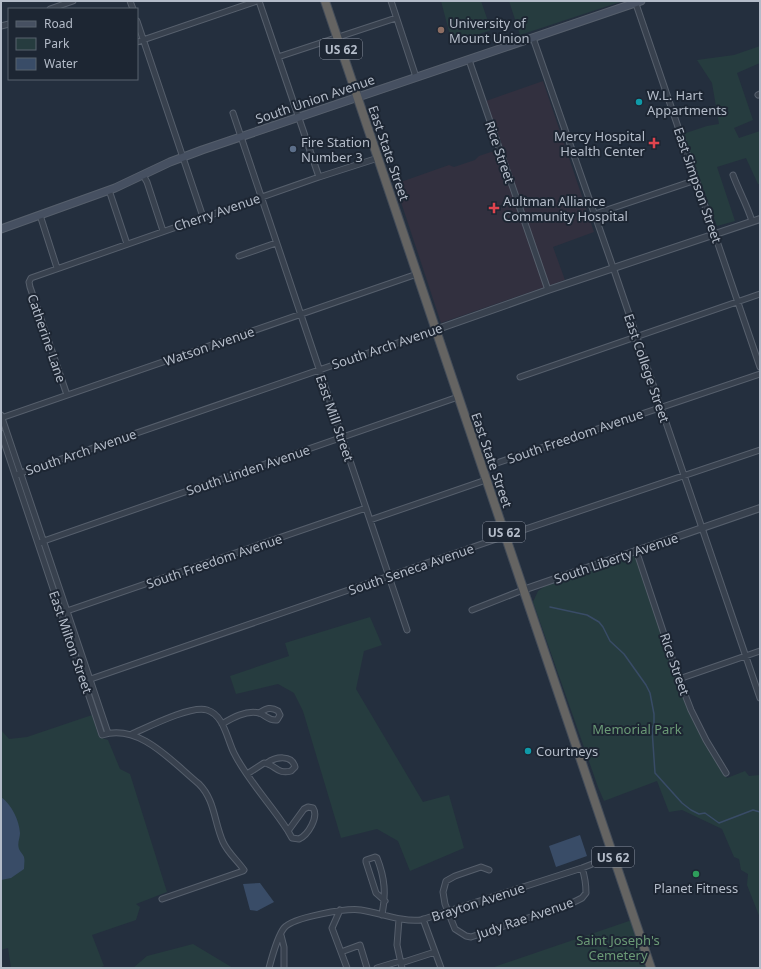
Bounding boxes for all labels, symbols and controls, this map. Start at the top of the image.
legend [8,8,138,80]
place label: University of Mount Union [449,14,530,47]
text: Road [44,15,73,32]
marker: University of Mount Union [436,25,446,35]
text: Park [44,35,70,52]
road number: US 62 [320,39,362,59]
text: Water [44,55,78,72]
street label: South Union Avenue [253,70,377,128]
place label: W.L. Hart Appartments [647,86,727,119]
marker: W.L. Hart Appartments [634,97,644,107]
street label: East State Street [364,103,414,203]
street label: Rice Street [481,118,519,186]
street label: East Simpson Street [670,125,726,246]
place label: Mercy Hospital Health Center [554,127,646,160]
place label: Fire Station Number 3 [301,133,370,166]
marker: Mercy Hospital Health Center [648,137,660,149]
marker: Fire Station Number 3 [288,144,298,154]
street label: Cherry Avenue [172,189,262,235]
place label: Aultman Alliance Community Hospital [503,192,628,225]
marker: Aultman Alliance Community Hospital [488,202,500,214]
street label: Catherine Lane [23,291,71,385]
street label: East College Street [620,311,674,425]
street label: South Arch Avenue [329,319,445,373]
street label: Watson Avenue [161,322,257,370]
street label: East Mill Street [312,372,358,464]
street label: South Freedom Avenue [505,404,645,468]
street label: East State Street [467,410,517,510]
street label: South Arch Avenue [23,425,139,479]
street label: South Linden Avenue [184,440,312,500]
road number: US 62 [483,522,525,542]
street label: South Liberty Avenue [551,528,681,588]
street label: South Freedom Avenue [144,529,284,593]
street label: South Seneca Avenue [346,539,476,599]
street label: East Milton Street [45,588,97,696]
street label: Rice Street [656,630,694,698]
park label: Memorial Park [592,720,682,738]
place label: Courtneys [536,742,598,760]
marker: Courtneys [523,746,533,756]
road number: US 62 [592,847,634,867]
marker: Planet Fitness [691,869,701,879]
street label: Brayton Avenue [429,878,527,926]
place label: Planet Fitness [654,879,738,897]
street label: Judy Rae Avenue [472,893,576,944]
park label: Saint Joseph's Cemetery [576,931,660,964]

